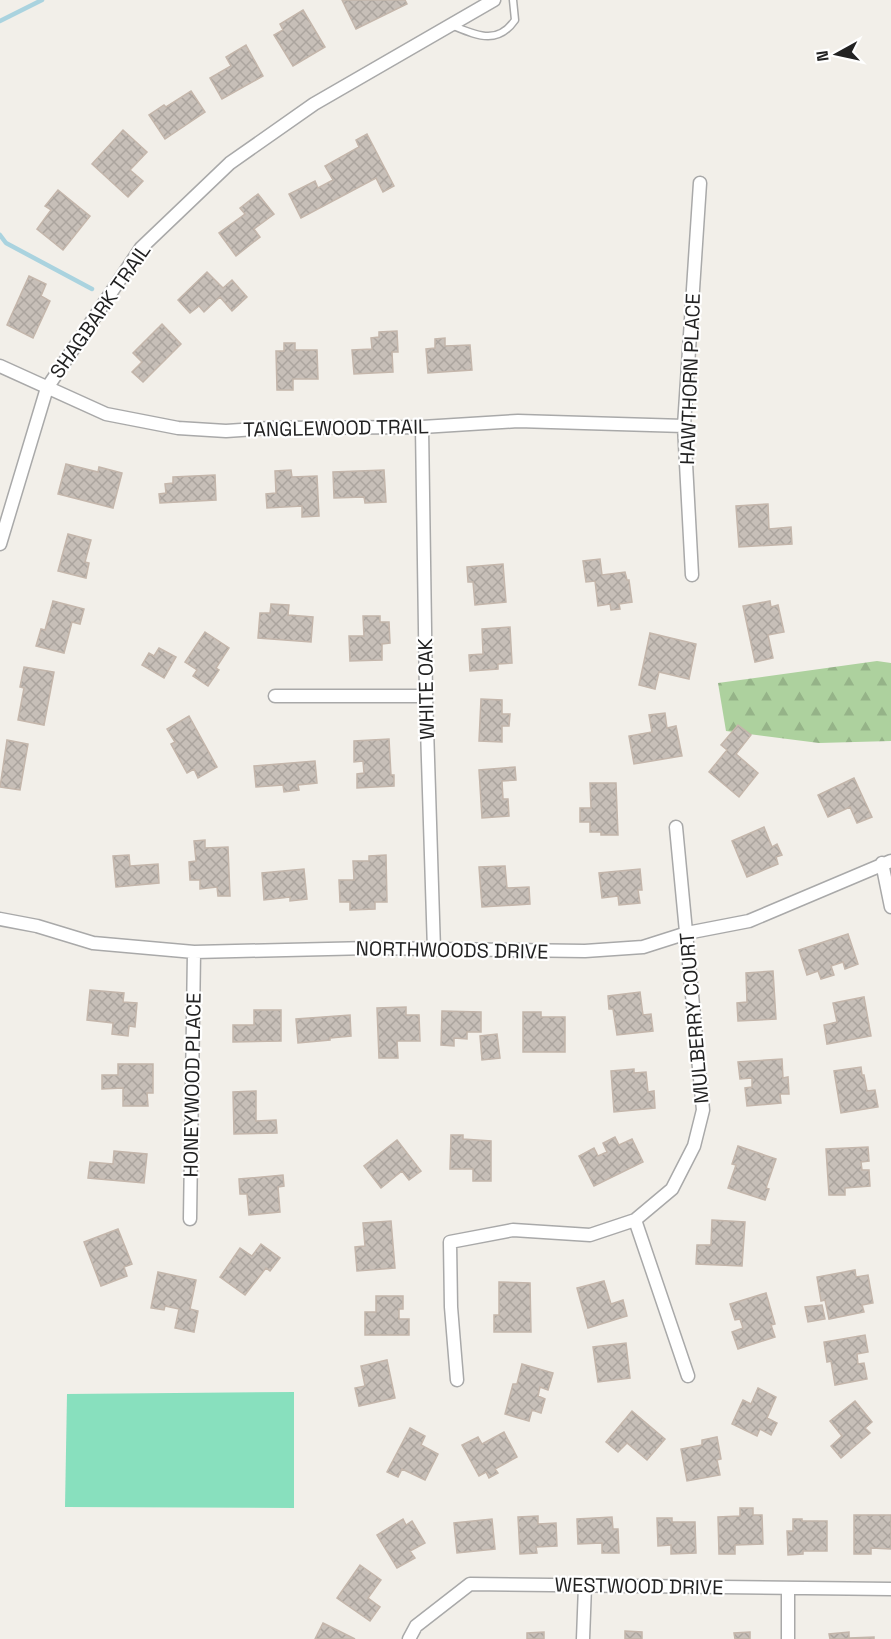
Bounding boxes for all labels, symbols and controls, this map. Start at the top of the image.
north arrow [807,24,867,84]
text: N [811,49,834,63]
street label: SHAGBARK TRAIL [44,238,156,384]
street label: HAWTHORN PLACE [674,293,706,465]
street label: TANGLEWOOD TRAIL [243,413,429,443]
street label: WHITE OAK [412,638,440,740]
street label: MULBERRY COURT [674,931,714,1105]
street label: NORTHWOODS DRIVE [355,935,549,965]
street label: HONEYWOOD PLACE [177,992,207,1178]
street label: WESTWOOD DRIVE [554,1572,724,1600]

